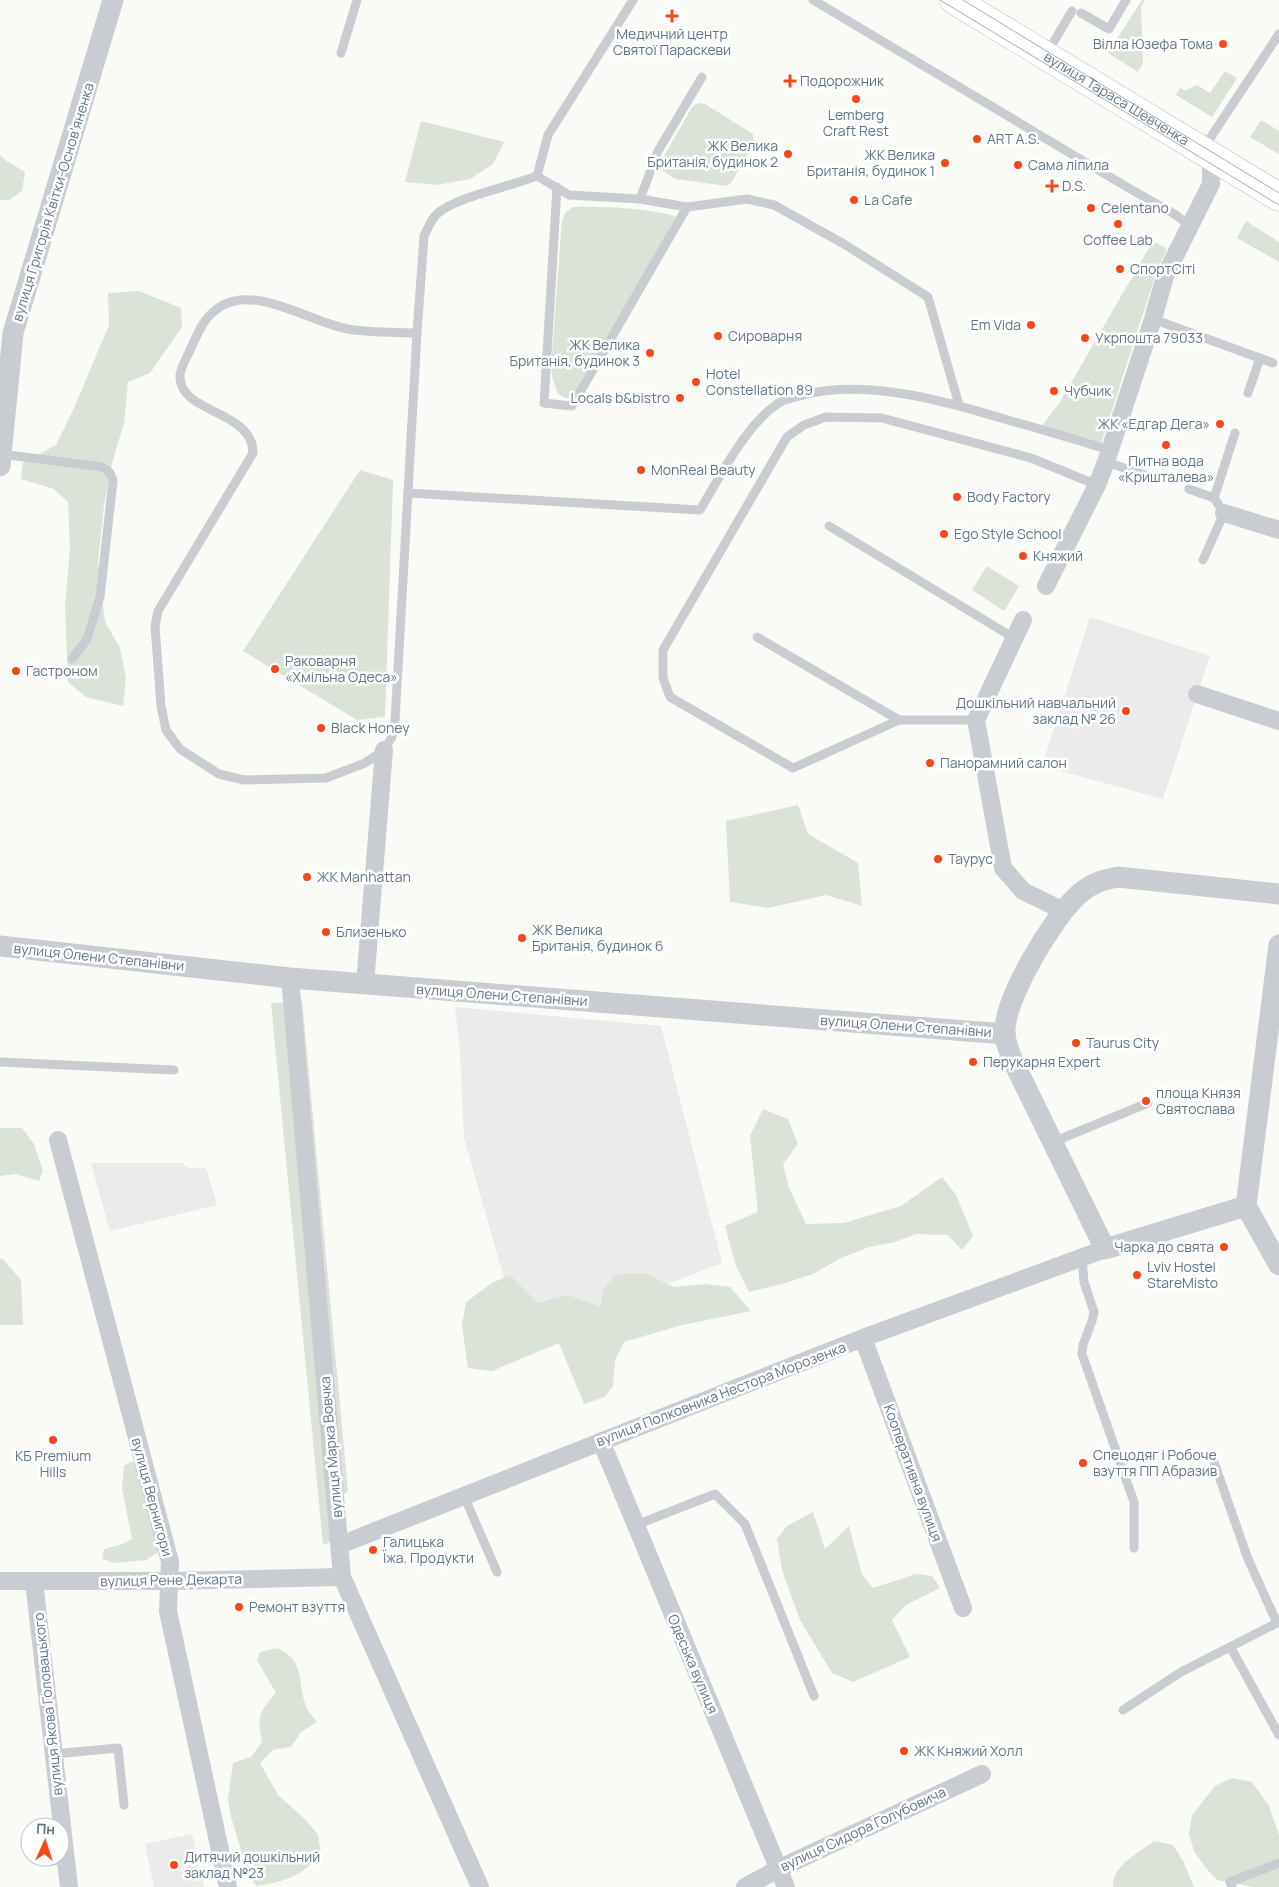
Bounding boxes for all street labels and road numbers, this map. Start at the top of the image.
street label: вулиця Тараса Шевченка [1041,47,1193,149]
street label: вулиця Григорія Квітки-Основʼяненка [7,80,98,324]
street label: вулиця Олени Степанівни [13,938,185,975]
street label: вулиця Олени Степанівни [416,979,588,1010]
street label: вулиця Олени Степанівни [820,1010,992,1041]
street label: вулиця Полковника Нестора Морозенка [593,1337,849,1450]
street label: вулиця Марка Вовчка [315,1376,346,1519]
street label: Кооперативна вулиця [880,1401,947,1544]
street label: вулиця Вернигори [128,1435,177,1558]
street label: вулиця Рене Декарта [100,1569,242,1590]
street label: Одеська вулиця [664,1611,723,1717]
street label: вулиця Якова Головацького [28,1612,67,1796]
street label: вулиця Сидора Голубовича [777,1782,949,1875]

